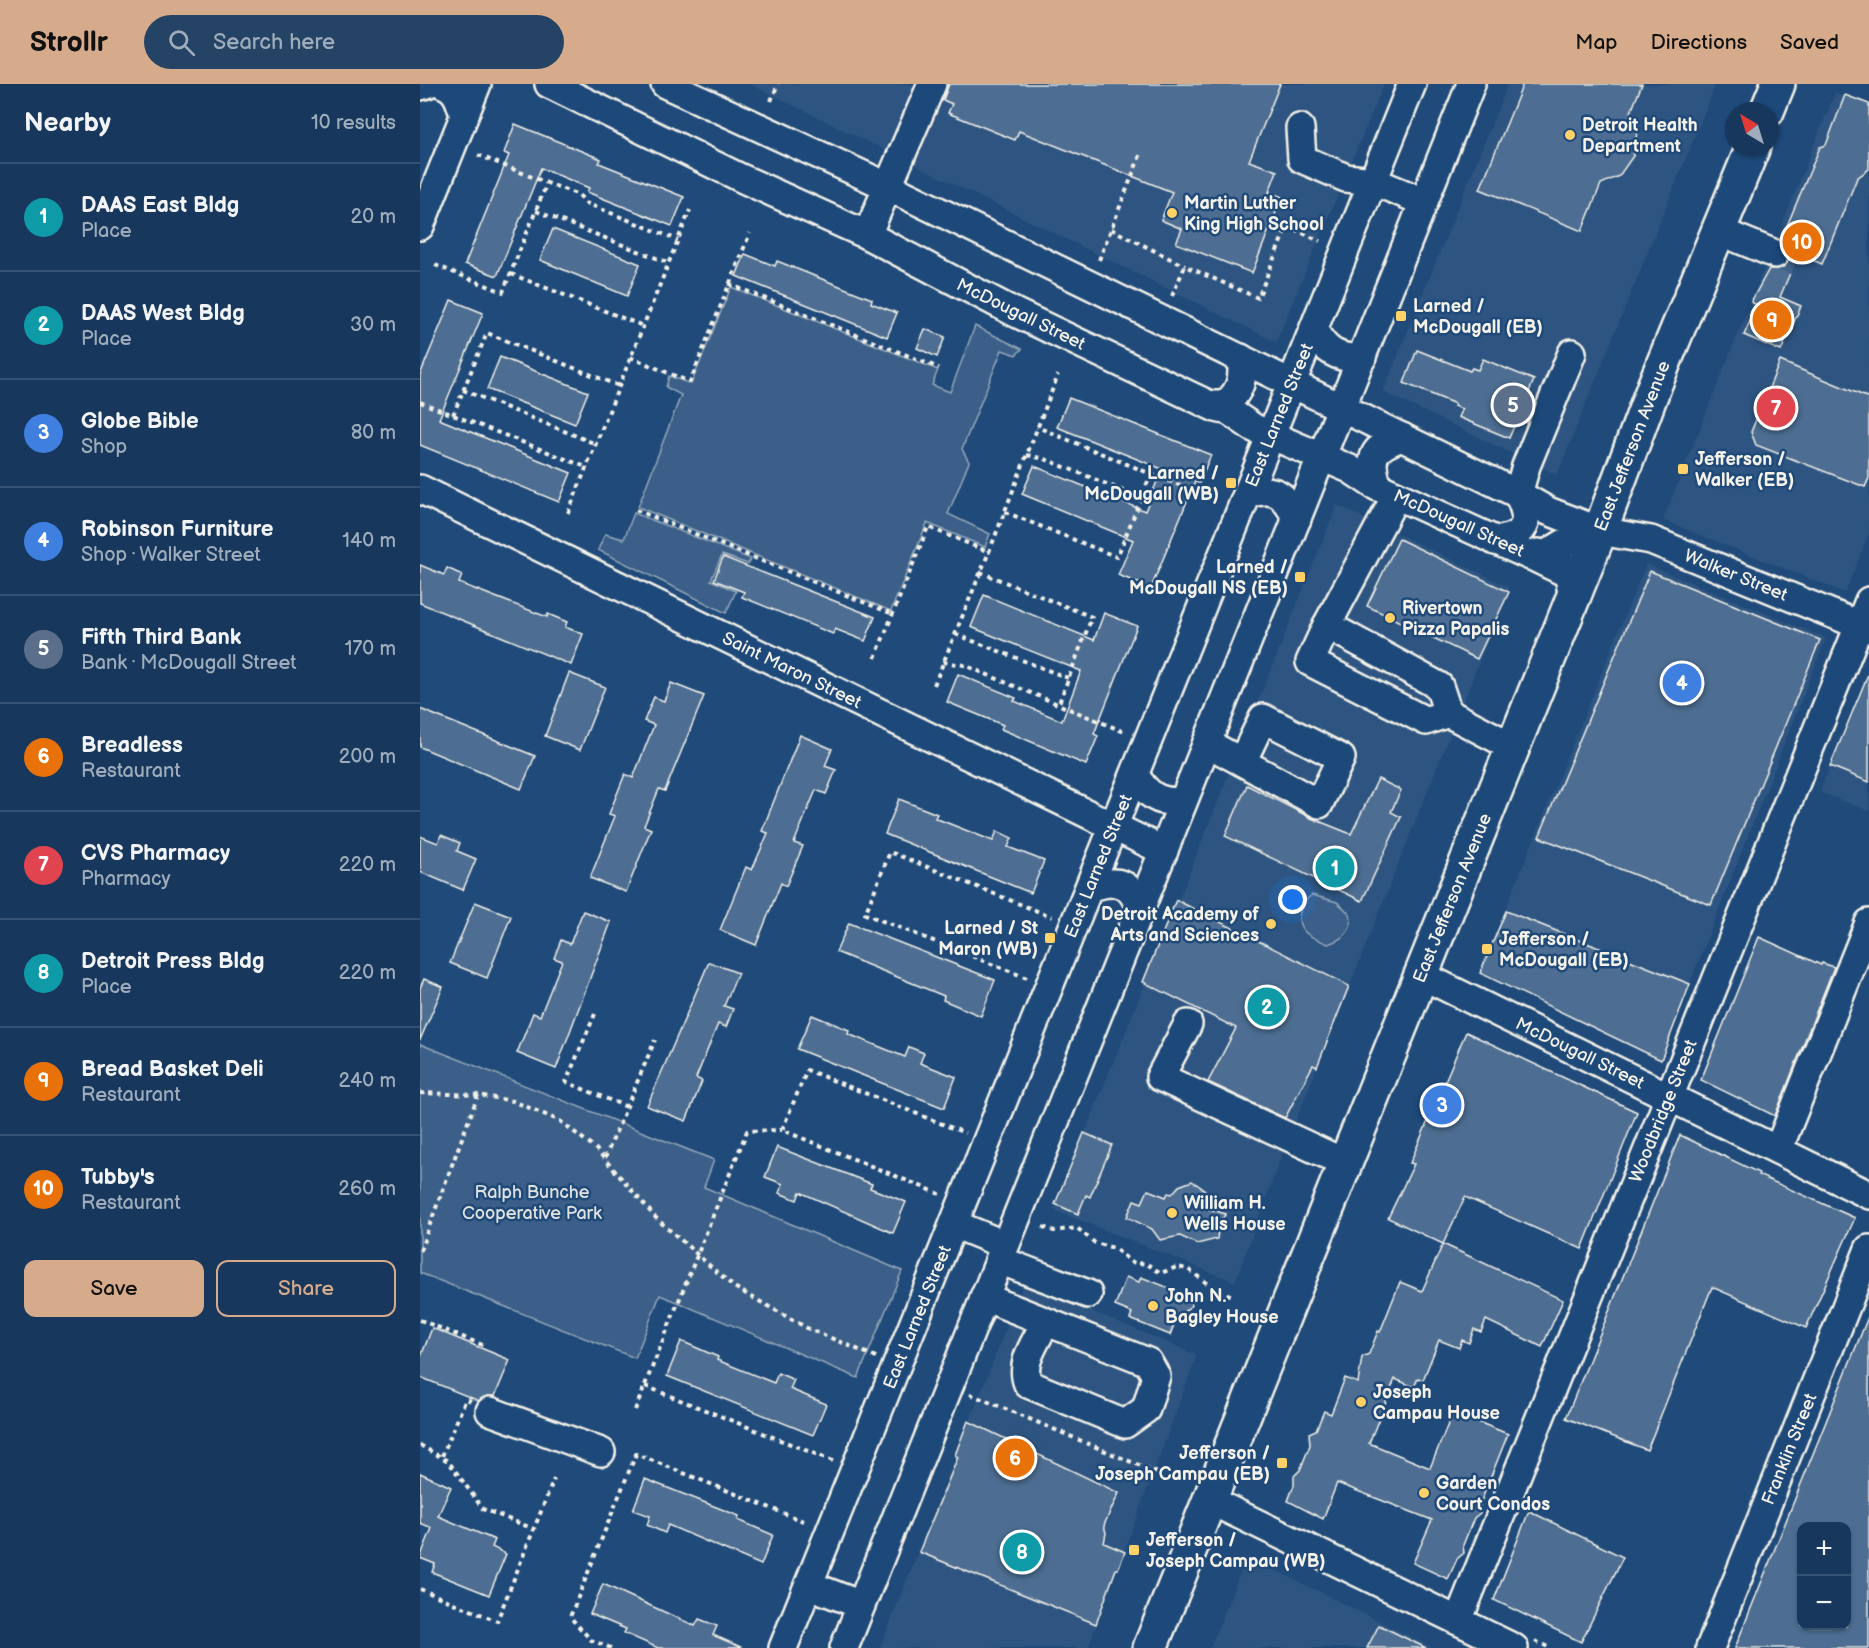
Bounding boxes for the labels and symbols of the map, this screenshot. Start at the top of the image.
north arrow [1725,102,1779,156]
place label: Detroit Health Department [1582,115,1698,157]
marker: Detroit Health Department [1563,128,1577,142]
place label: Martin Luther King High School [1184,193,1324,235]
marker: Martin Luther King High School [1165,206,1179,220]
pin: 10 [1782,220,1822,264]
street label: McDougall Street [953,274,1089,355]
place label: Larned / McDougall (EB) [1413,296,1543,338]
pin: 9 [1752,298,1792,342]
marker: Larned / McDougall (EB) [1394,309,1408,323]
street label: East Larned Street [1241,340,1318,490]
street label: East Jefferson Avenue [1590,358,1675,534]
pin: 5 [1494,382,1532,428]
pin: 7 [1756,386,1796,430]
place label: Jefferson / Walker (EB) [1695,449,1794,491]
marker: Jefferson / Walker (EB) [1676,462,1690,476]
place label: Larned / McDougall (WB) [1084,463,1219,505]
marker: Larned / McDougall (WB) [1224,476,1238,490]
street label: McDougall Street [1390,485,1528,562]
street label: Walker Street [1681,545,1791,606]
place label: Larned / McDougall NS (EB) [1129,557,1288,599]
marker: Larned / McDougall NS (EB) [1293,570,1307,584]
place label: Rivertown Pizza Papalis [1402,598,1510,640]
marker: Rivertown Pizza Papalis [1383,611,1397,625]
street label: Saint Maron Street [719,628,865,713]
pin: 4 [1662,660,1702,706]
street label: East Larned Street [1060,791,1137,941]
street label: East Jefferson Avenue [1409,810,1496,986]
pin: 1 [1316,846,1354,890]
your location [1278,885,1307,914]
place label: Detroit Academy of Arts and Sciences [1101,904,1259,946]
marker: Detroit Academy of Arts and Sciences [1264,917,1278,931]
place label: Larned / St Maron (WB) [938,918,1038,960]
place label: Jefferson / McDougall (EB) [1499,929,1629,971]
marker: Larned / St Maron (WB) [1043,931,1057,945]
marker: Jefferson / McDougall (EB) [1480,942,1494,956]
pin: 2 [1248,984,1286,1030]
street label: McDougall Street [1512,1013,1648,1094]
street label: Woodbridge Street [1625,1036,1702,1186]
pin: 3 [1422,1082,1462,1128]
park label: Ralph Bunche Cooperative Park [462,1182,602,1224]
place label: William H. Wells House [1184,1193,1286,1235]
marker: William H. Wells House [1165,1206,1179,1220]
street label: East Larned Street [879,1242,956,1392]
place label: John N. Bagley House [1165,1286,1279,1328]
marker: John N. Bagley House [1146,1299,1160,1313]
place label: Joseph Campau House [1373,1382,1500,1424]
street label: Franklin Street [1758,1390,1822,1508]
marker: Joseph Campau House [1354,1395,1368,1409]
pin: 6 [996,1436,1034,1480]
place label: Jefferson / Joseph Campau (EB) [1095,1443,1270,1485]
marker: Jefferson / Joseph Campau (EB) [1275,1456,1289,1470]
place label: Garden Court Condos [1436,1473,1550,1515]
marker: Garden Court Condos [1417,1486,1431,1500]
pin: 8 [1002,1530,1042,1574]
place label: Jefferson / Joseph Campau (WB) [1146,1530,1326,1572]
marker: Jefferson / Joseph Campau (WB) [1127,1543,1141,1557]

